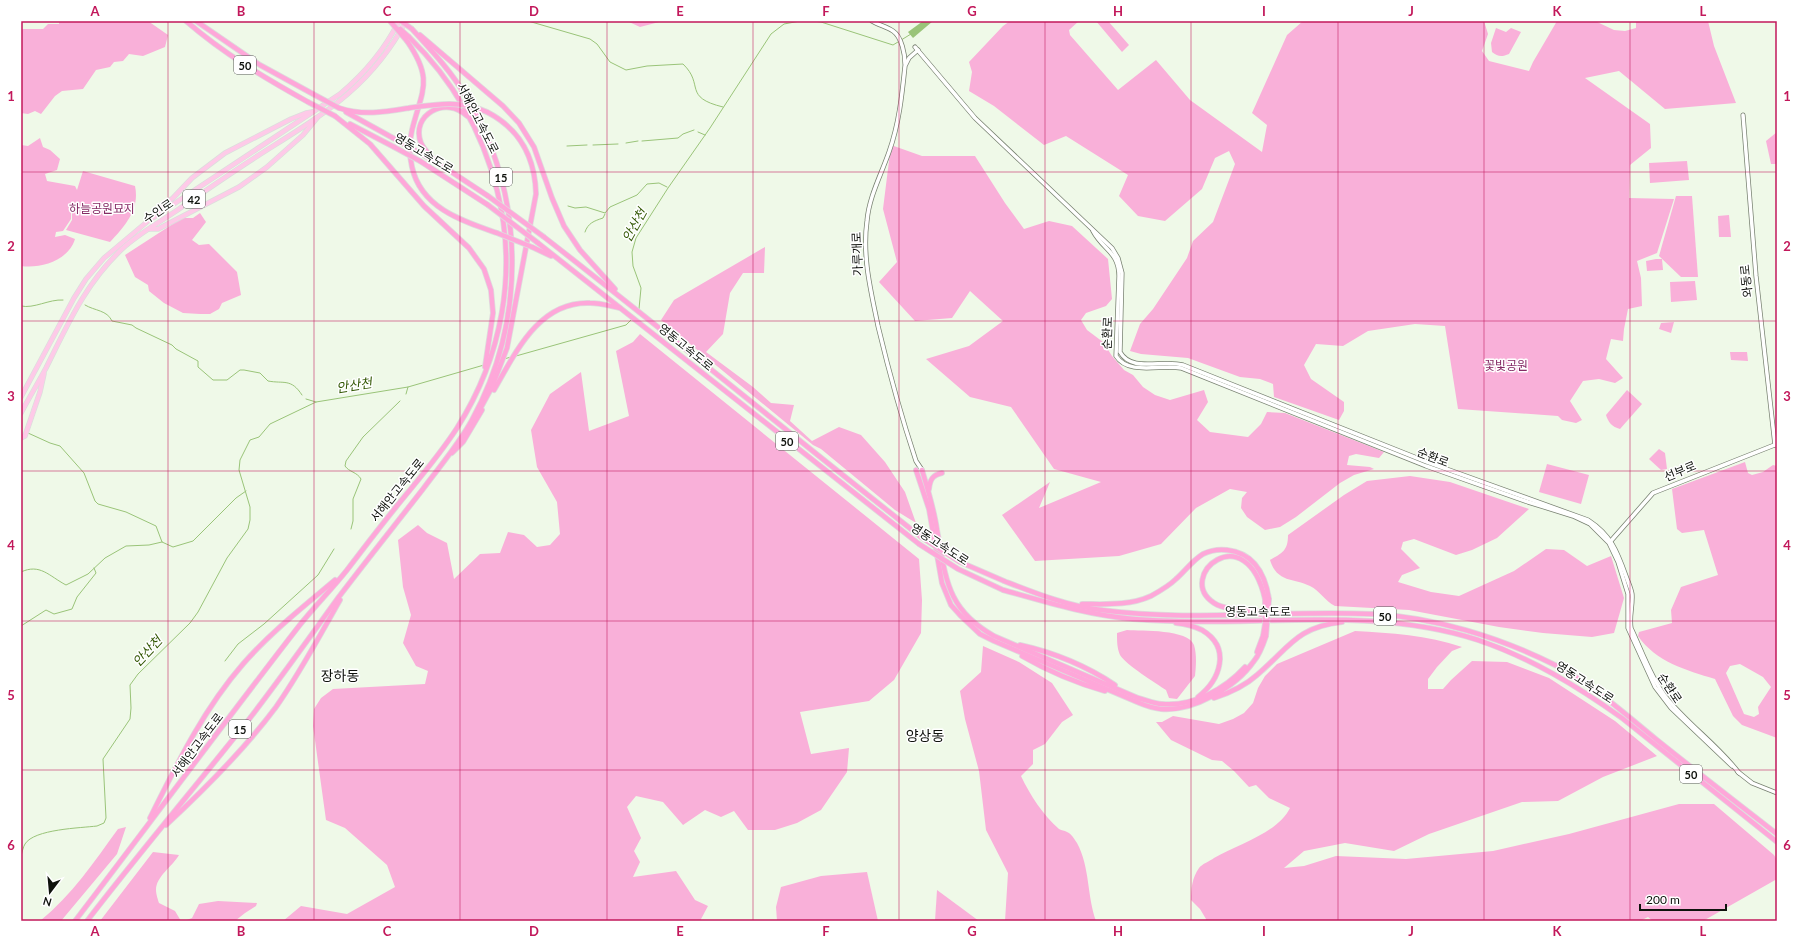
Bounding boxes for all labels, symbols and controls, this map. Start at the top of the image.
text: A [89,3,100,19]
text: B [237,3,246,19]
text: C [383,3,392,19]
text: D [529,3,539,19]
text: E [676,3,684,19]
text: F [822,3,830,19]
text: G [967,3,977,19]
text: H [1113,3,1123,19]
text: I [1262,3,1266,19]
text: J [1408,3,1414,19]
text: K [1553,3,1563,19]
text: L [1700,3,1707,19]
road number: 50 [234,56,256,74]
street label: 서해안고속도로 [454,80,502,156]
text: 1 [7,88,15,104]
text: 1 [1783,88,1791,104]
street label: 영동고속도로 [392,130,456,176]
road number: 15 [490,168,512,186]
road number: 42 [183,190,205,208]
street label: 수인로 [140,196,176,226]
park label: 하늘공원묘지 [69,201,135,216]
water label: 안산천 [618,205,650,245]
street label: 가루개로 [849,232,865,276]
text: 2 [7,238,15,254]
text: 2 [1783,238,1791,254]
street label: 와동로 [1737,264,1755,298]
street label: 순환로 [1099,316,1115,350]
street label: 영동고속도로 [656,320,716,374]
park label: 꽃빛공원 [1484,358,1528,373]
water label: 안산천 [335,374,374,396]
text: 3 [7,388,15,404]
text: 3 [1783,388,1791,404]
road number: 50 [776,432,798,450]
street label: 순환로 [1415,444,1451,470]
street label: 서해안고속도로 [367,455,427,525]
street label: 선부로 [1662,458,1698,484]
street label: 영동고속도로 [908,520,972,568]
text: 4 [7,537,15,553]
text: 4 [1783,537,1791,553]
street label: 영동고속도로 [1225,604,1291,619]
road number: 50 [1374,607,1396,625]
water label: 안산천 [129,632,166,670]
street label: 영동고속도로 [1553,658,1617,706]
district label: 장하동 [321,667,359,684]
street label: 순환로 [1655,670,1685,706]
text: 5 [7,687,15,703]
text: 5 [1783,687,1791,703]
street label: 서해안고속도로 [168,710,226,780]
road number: 15 [229,720,251,738]
district label: 양상동 [906,727,944,744]
road number: 50 [1680,765,1702,783]
text: 6 [7,837,15,853]
text: 6 [1783,837,1791,853]
north arrow [30,872,70,912]
scale bar [1640,886,1726,912]
text: 200 m [1646,892,1680,907]
text: N [41,895,53,910]
text: A [89,923,100,939]
text: B [237,923,246,939]
text: C [383,923,392,939]
text: D [529,923,539,939]
text: E [676,923,684,939]
text: F [822,923,830,939]
text: G [967,923,977,939]
text: H [1113,923,1123,939]
text: I [1262,923,1266,939]
text: J [1408,923,1414,939]
text: K [1553,923,1563,939]
text: L [1700,923,1707,939]

